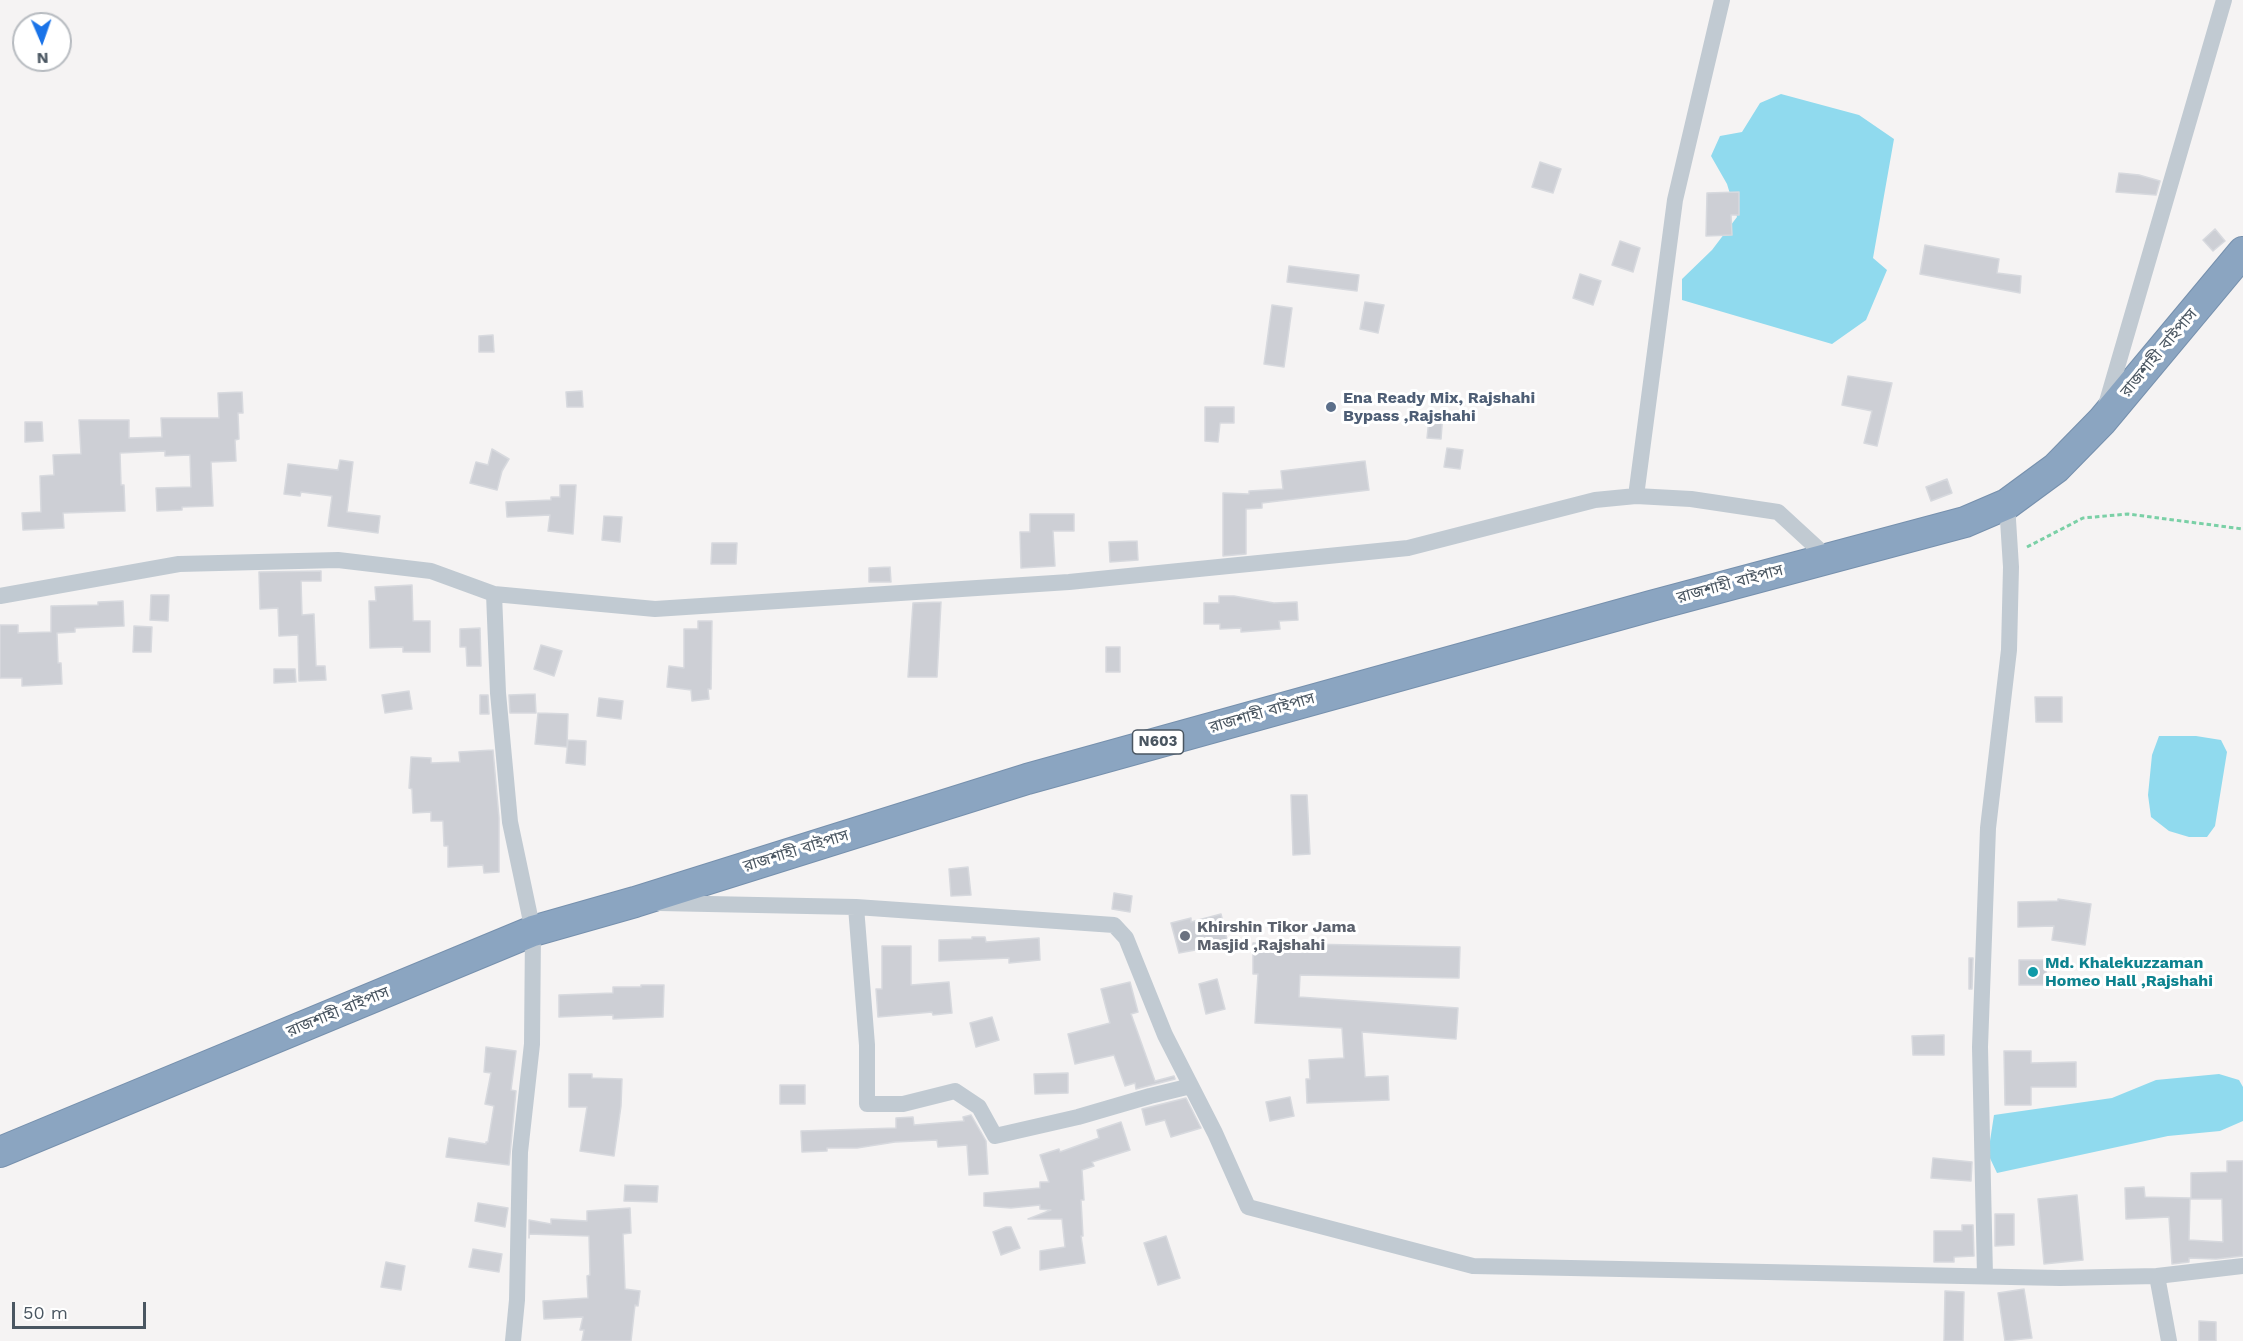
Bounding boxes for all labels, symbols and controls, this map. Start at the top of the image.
north arrow [12,12,72,72]
text: N [36,49,49,68]
street label: রাজশাহী বাইপাস [2117,305,2201,401]
place label: Ena Ready Mix, Rajshahi Bypass ,Rajshahi [1343,388,1535,426]
marker: Ena Ready Mix, Rajshahi Bypass ,Rajshahi [1324,400,1338,414]
street label: রাজশাহী বাইপাস [1675,561,1785,607]
street label: রাজশাহী বাইপাস [1207,689,1317,737]
road number: N603 [1132,730,1184,754]
street label: রাজশাহী বাইপাস [741,826,851,876]
place label: Khirshin Tikor Jama Masjid ,Rajshahi [1197,917,1356,955]
marker: Khirshin Tikor Jama Masjid ,Rajshahi [1178,929,1192,943]
place label: Md. Khalekuzzaman Homeo Hall ,Rajshahi [2045,953,2213,991]
marker: Md. Khalekuzzaman Homeo Hall ,Rajshahi [2026,965,2040,979]
street label: রাজশাহী বাইপাস [284,983,392,1041]
scale bar [15,1290,148,1328]
text: 50 m [23,1302,68,1323]

